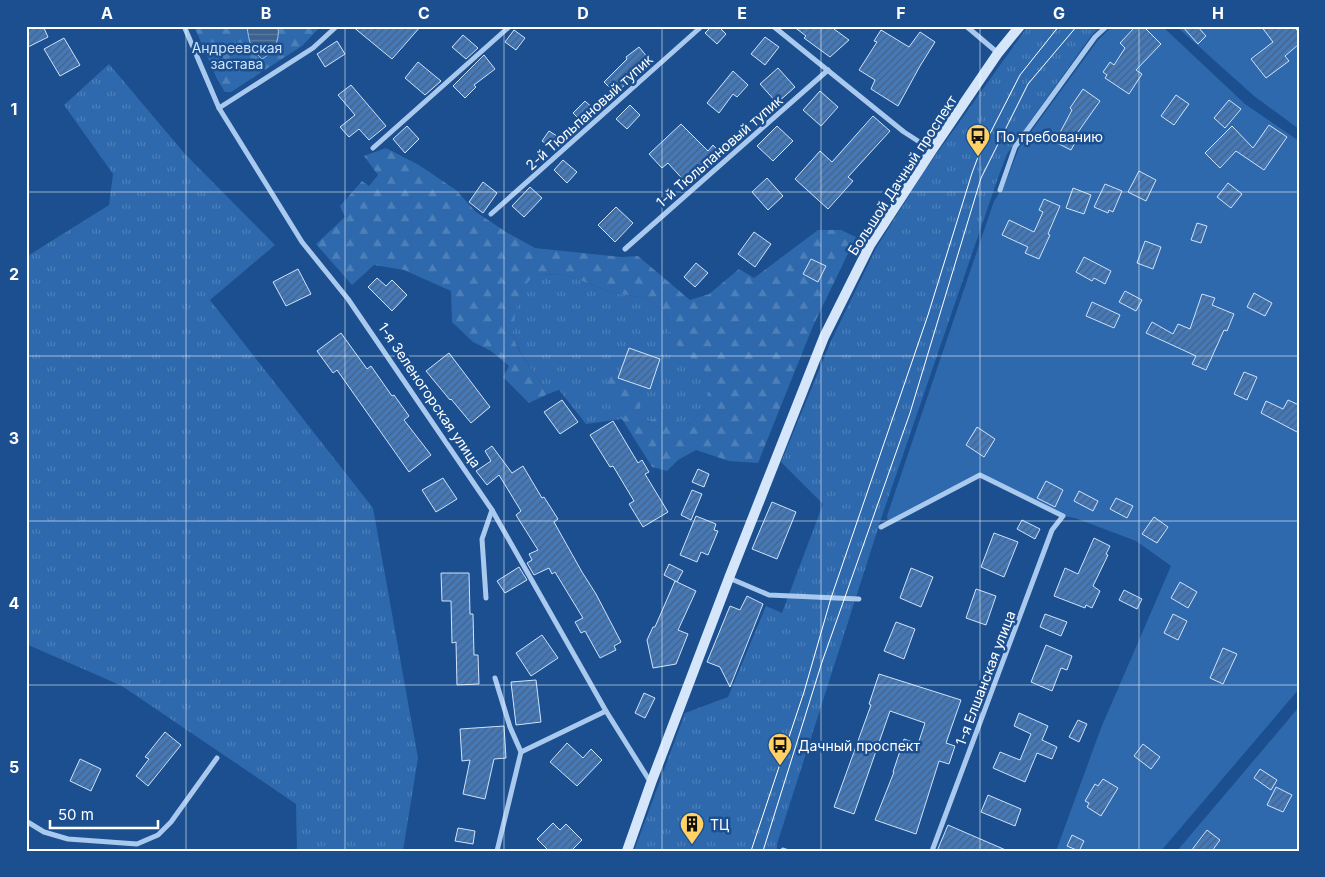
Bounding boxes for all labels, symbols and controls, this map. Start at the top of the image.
text: A [101,3,113,23]
text: B [261,3,271,23]
text: C [418,3,430,23]
text: D [577,3,589,23]
text: E [737,3,747,23]
text: F [896,3,906,23]
text: G [1053,3,1065,23]
text: H [1212,3,1224,23]
park label: Андреевская застава [192,39,282,72]
street label: 2-й Тюльпановый тупик [522,50,656,174]
street label: 1-й Тюльпановый тупик [652,91,786,211]
street label: Большой Дачный проспект [844,91,960,258]
text: 1 [11,99,17,119]
bus stop icon: По требованию [965,123,991,157]
place label: По требованию [996,128,1103,145]
text: 2 [9,264,19,284]
street label: 1-я Зеленогорская улица [375,319,485,471]
text: 3 [9,428,19,448]
text: 4 [9,593,20,613]
street label: 1-я Елшанская улица [951,608,1019,748]
bus stop icon: Дачный проспект [767,732,793,766]
place label: Дачный проспект [798,737,920,754]
text: 5 [9,757,19,777]
scale bar [50,797,158,829]
text: 50 m [58,805,94,824]
building icon: ТЦ [679,811,705,845]
place label: ТЦ [710,816,729,833]

